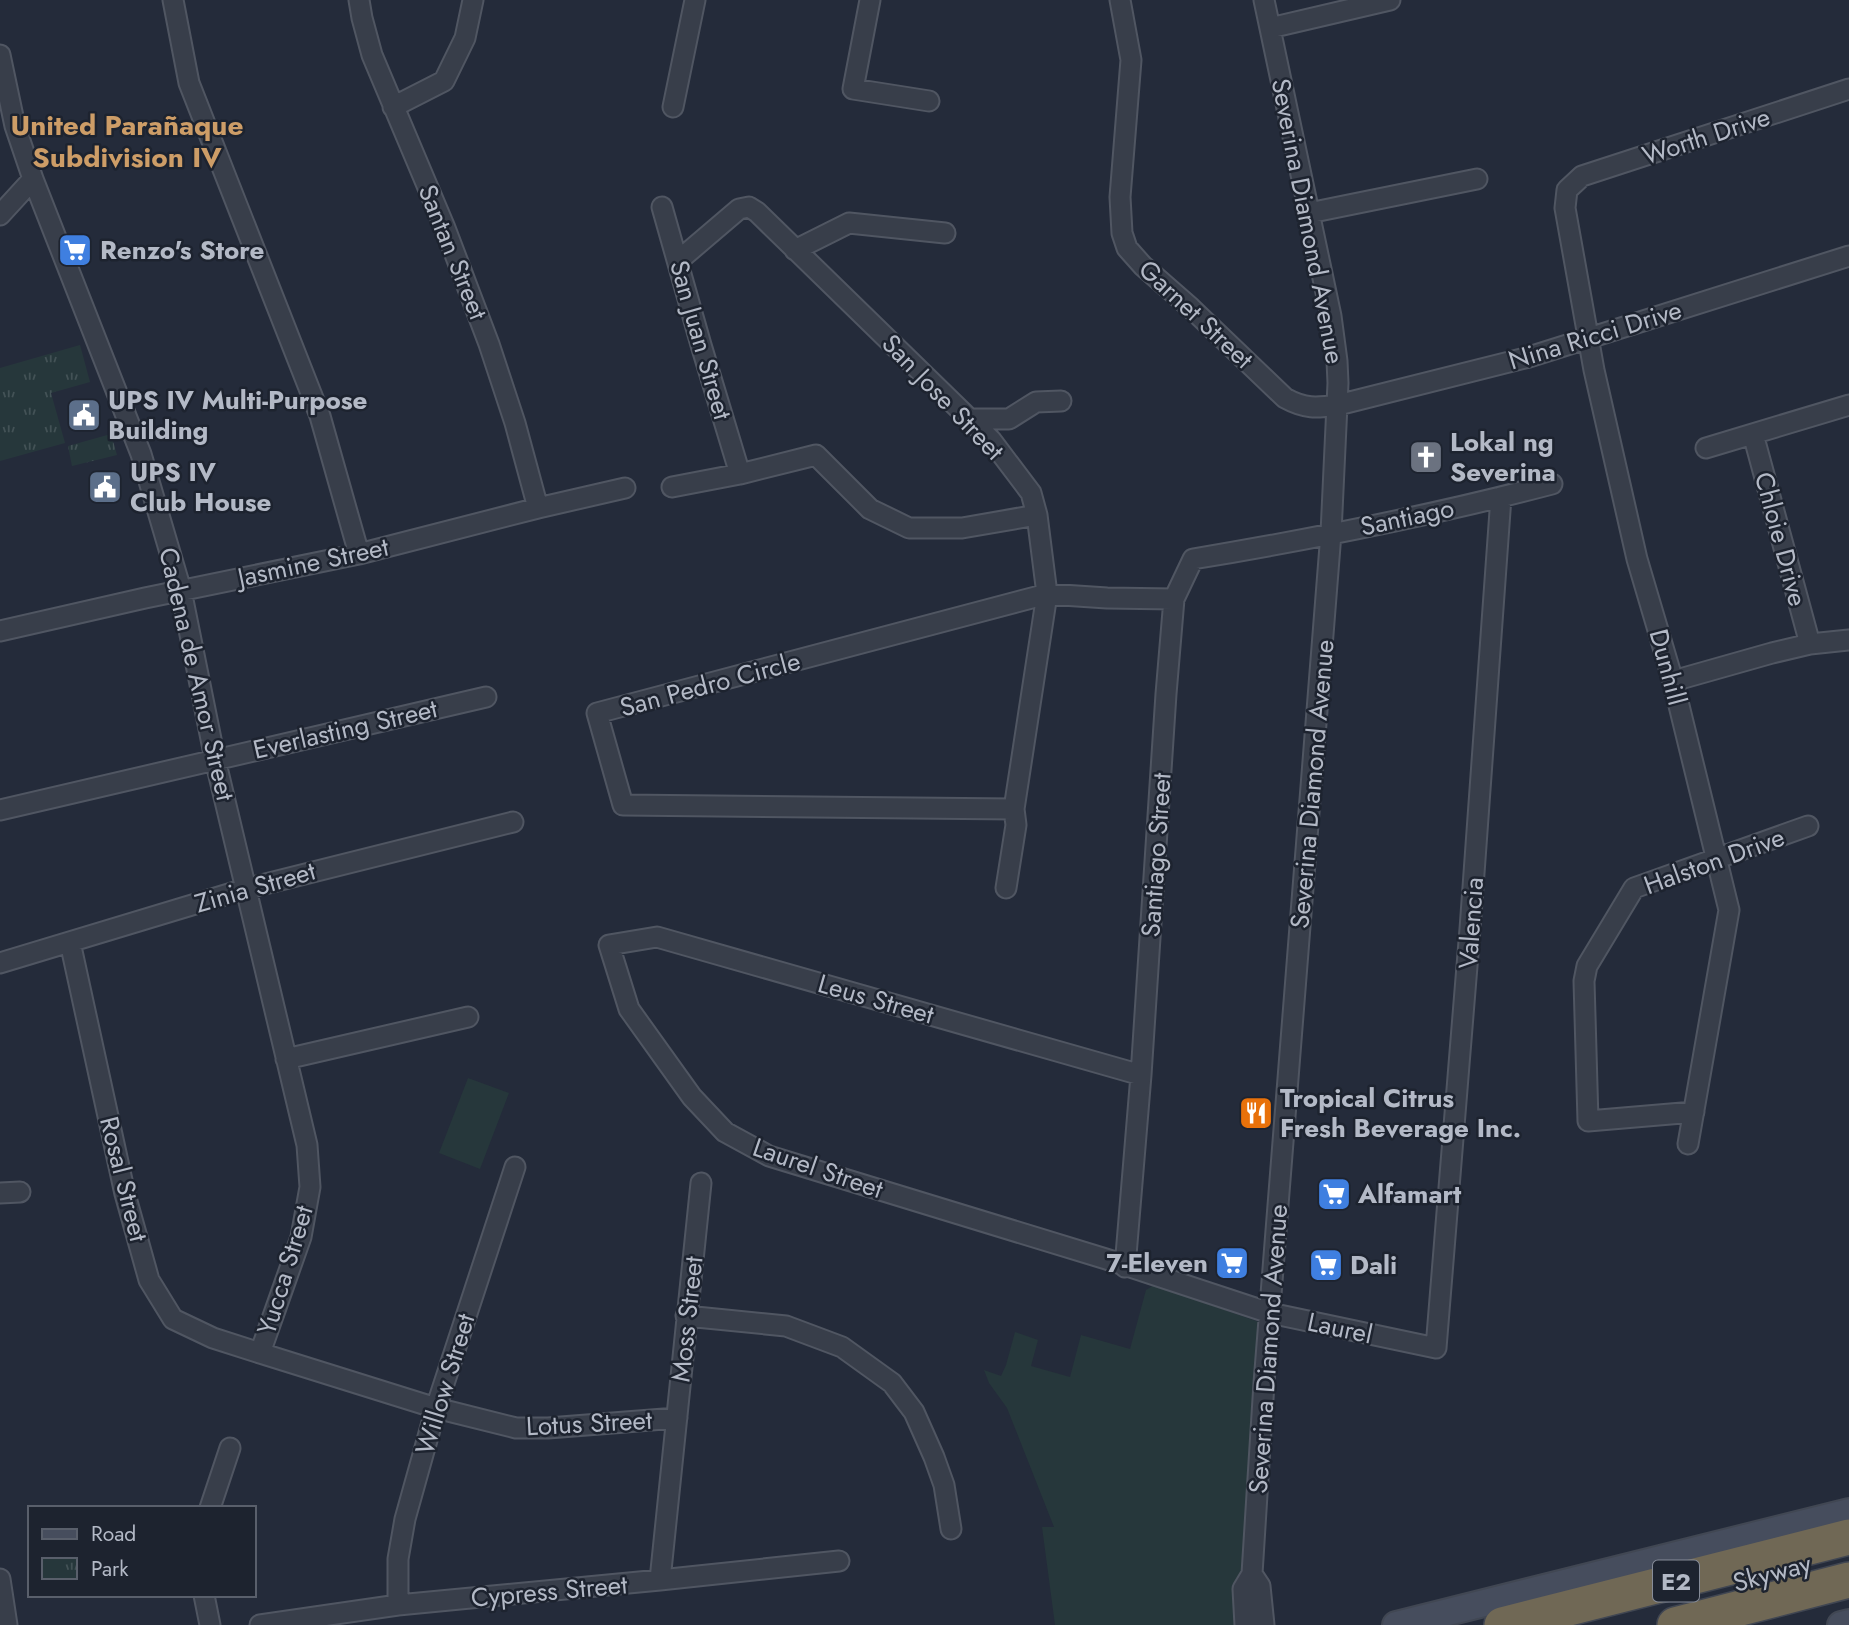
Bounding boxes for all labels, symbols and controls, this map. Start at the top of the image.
street label: Severina Diamond Avenue [1262,75,1354,367]
street label: Worth Drive [1637,97,1775,175]
district label: United Parañaque Subdivision IV [11,105,244,178]
street label: Santan Street [409,179,498,326]
supermarket icon: Renzo's Store [56,231,94,269]
place label: Renzo's Store [100,231,265,269]
street label: Garnet Street [1130,251,1262,378]
street label: San Juan Street [660,256,742,425]
street label: Nina Ricci Drive [1504,291,1686,379]
street label: San Jose Street [873,325,1014,469]
place label: UPS IV Multi-Purpose Building [108,381,368,449]
public building icon: UPS IV Multi-Purpose Building [65,396,103,434]
place label: Lokal ng Severina [1450,423,1556,491]
church icon: Lokal ng Severina [1407,438,1445,476]
place label: UPS IV Club House [130,453,272,521]
public building icon: UPS IV Club House [86,468,124,506]
street label: Chloie Drive [1745,468,1817,610]
street label: Santiago [1357,489,1457,545]
street label: Jasmine Street [231,527,393,597]
street label: Cadena de Amor Street [149,544,245,805]
street label: Dunhill [1640,625,1696,709]
street label: Severina Diamond Avenue [1280,638,1344,930]
street label: San Pedro Circle [616,642,804,726]
street label: Everlasting Street [249,689,442,769]
street label: Santiago Street [1131,771,1181,939]
street label: Halston Drive [1638,818,1790,904]
street label: Zinia Street [190,851,320,922]
street label: Valencia [1449,876,1493,970]
street label: Leus Street [814,964,939,1034]
place label: Tropical Citrus Fresh Beverage Inc. [1280,1079,1521,1147]
restaurant icon: Tropical Citrus Fresh Beverage Inc. [1237,1094,1275,1132]
street label: Rosal Street [90,1113,158,1246]
street label: Laurel Street [748,1128,889,1208]
supermarket icon: Alfamart [1315,1175,1353,1213]
place label: Alfamart [1357,1175,1462,1213]
street label: Yucca Street [247,1200,323,1339]
street label: Severina Diamond Avenue [1239,1203,1297,1495]
place label: 7-Eleven [1106,1244,1208,1282]
supermarket icon: 7-Eleven [1213,1244,1251,1282]
supermarket icon: Dali [1307,1246,1345,1284]
place label: Dali [1350,1246,1397,1284]
street label: Moss Street [662,1254,713,1384]
street label: Laurel [1304,1303,1376,1353]
street label: Willow Street [406,1308,485,1459]
street label: Lotus Street [525,1401,654,1445]
legend [28,1506,256,1597]
text: Road [91,1519,136,1549]
street label: Skyway [1729,1544,1816,1602]
text: Park [91,1554,129,1584]
road number: E2 [1653,1560,1699,1602]
street label: Cypress Street [469,1565,630,1617]

